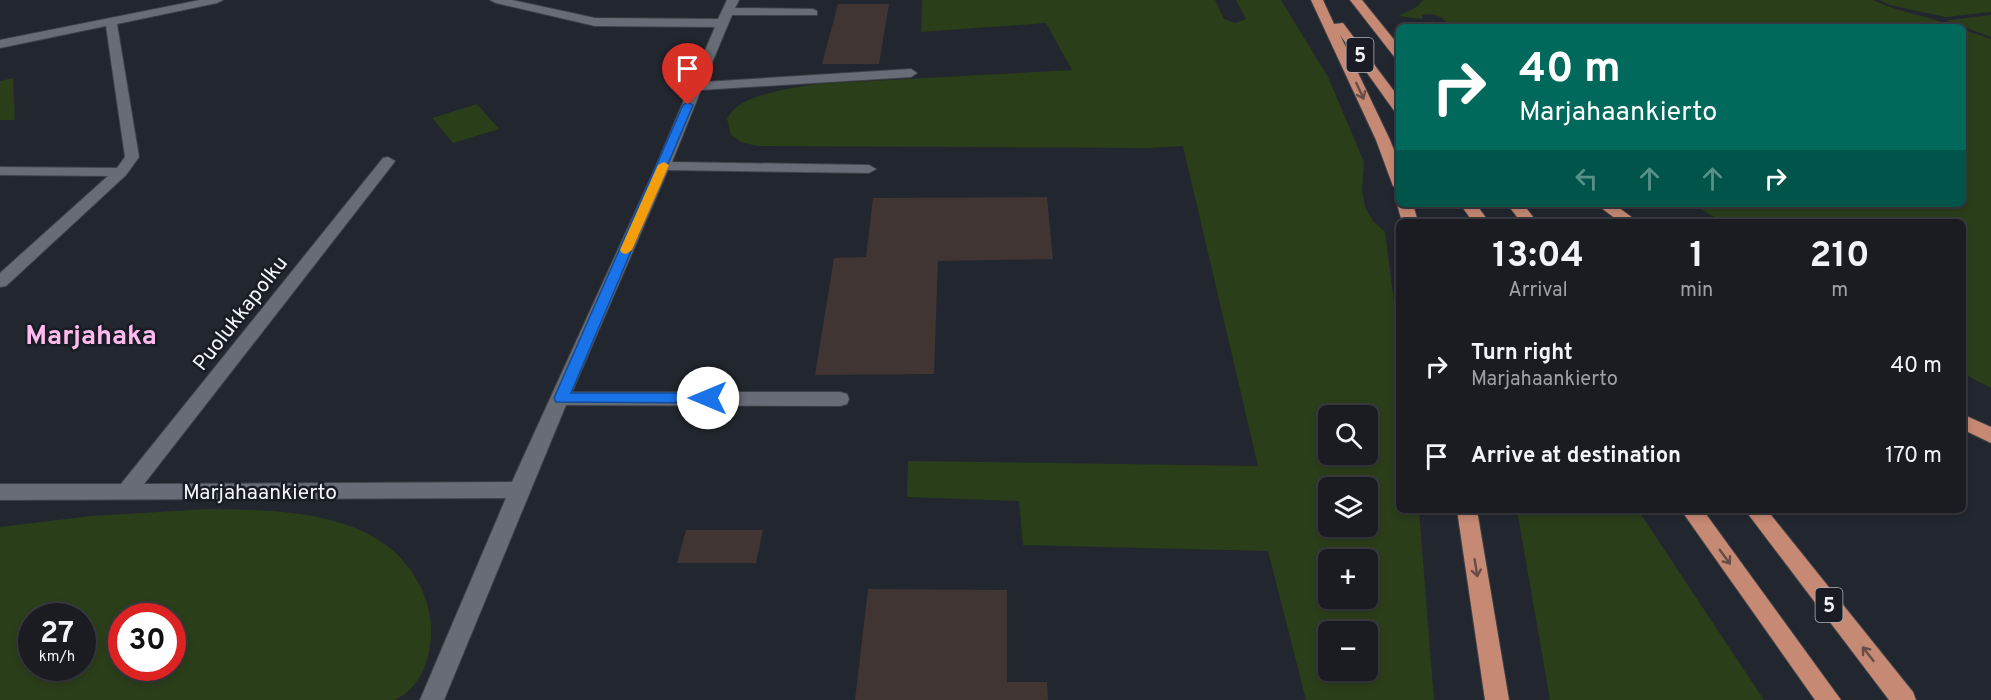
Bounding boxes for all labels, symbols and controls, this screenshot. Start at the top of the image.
road number: 5 [1346,38,1374,72]
pin [662,43,713,105]
text: 40 m [1519,44,1621,97]
icon: right [1420,48,1498,126]
icon: arrive [671,52,704,85]
one-way arrow [1355,81,1367,99]
text: Marjahaankierto [1519,96,1717,130]
icon: left [1570,162,1603,195]
icon: ahead [1633,162,1666,195]
icon: ahead [1696,162,1729,195]
icon: right [1759,162,1792,195]
text: 13:04 [1492,234,1584,280]
text: 1 [1690,234,1704,280]
text: 210 [1810,234,1870,280]
street label: Puolukkapolku [188,251,295,377]
text: Arrival [1508,278,1568,304]
text: min [1680,278,1713,304]
text: m [1831,278,1848,304]
district label: Marjahaka [25,320,157,354]
text: Turn right [1471,340,1573,367]
icon: right [1420,350,1453,383]
text: 40 m [1890,353,1942,380]
position arrow [676,366,740,430]
text: Marjahaankierto [1471,367,1618,393]
map controls [1318,405,1378,681]
button: search [1318,405,1378,465]
icon: arrive [1420,440,1453,473]
text: Arrive at destination [1471,443,1681,470]
text: 170 m [1885,443,1942,470]
button: layers [1318,477,1378,537]
street label: Marjahaankierto [183,480,337,507]
button: + [1318,549,1378,609]
one-way arrow [1719,549,1731,565]
one-way arrow [1471,557,1482,577]
road number: 5 [1816,588,1842,622]
speed limit sign: 30 [108,603,186,681]
text: 27 [40,616,74,653]
button: − [1318,621,1378,681]
one-way arrow [1861,646,1874,662]
text: km/h [39,648,75,667]

